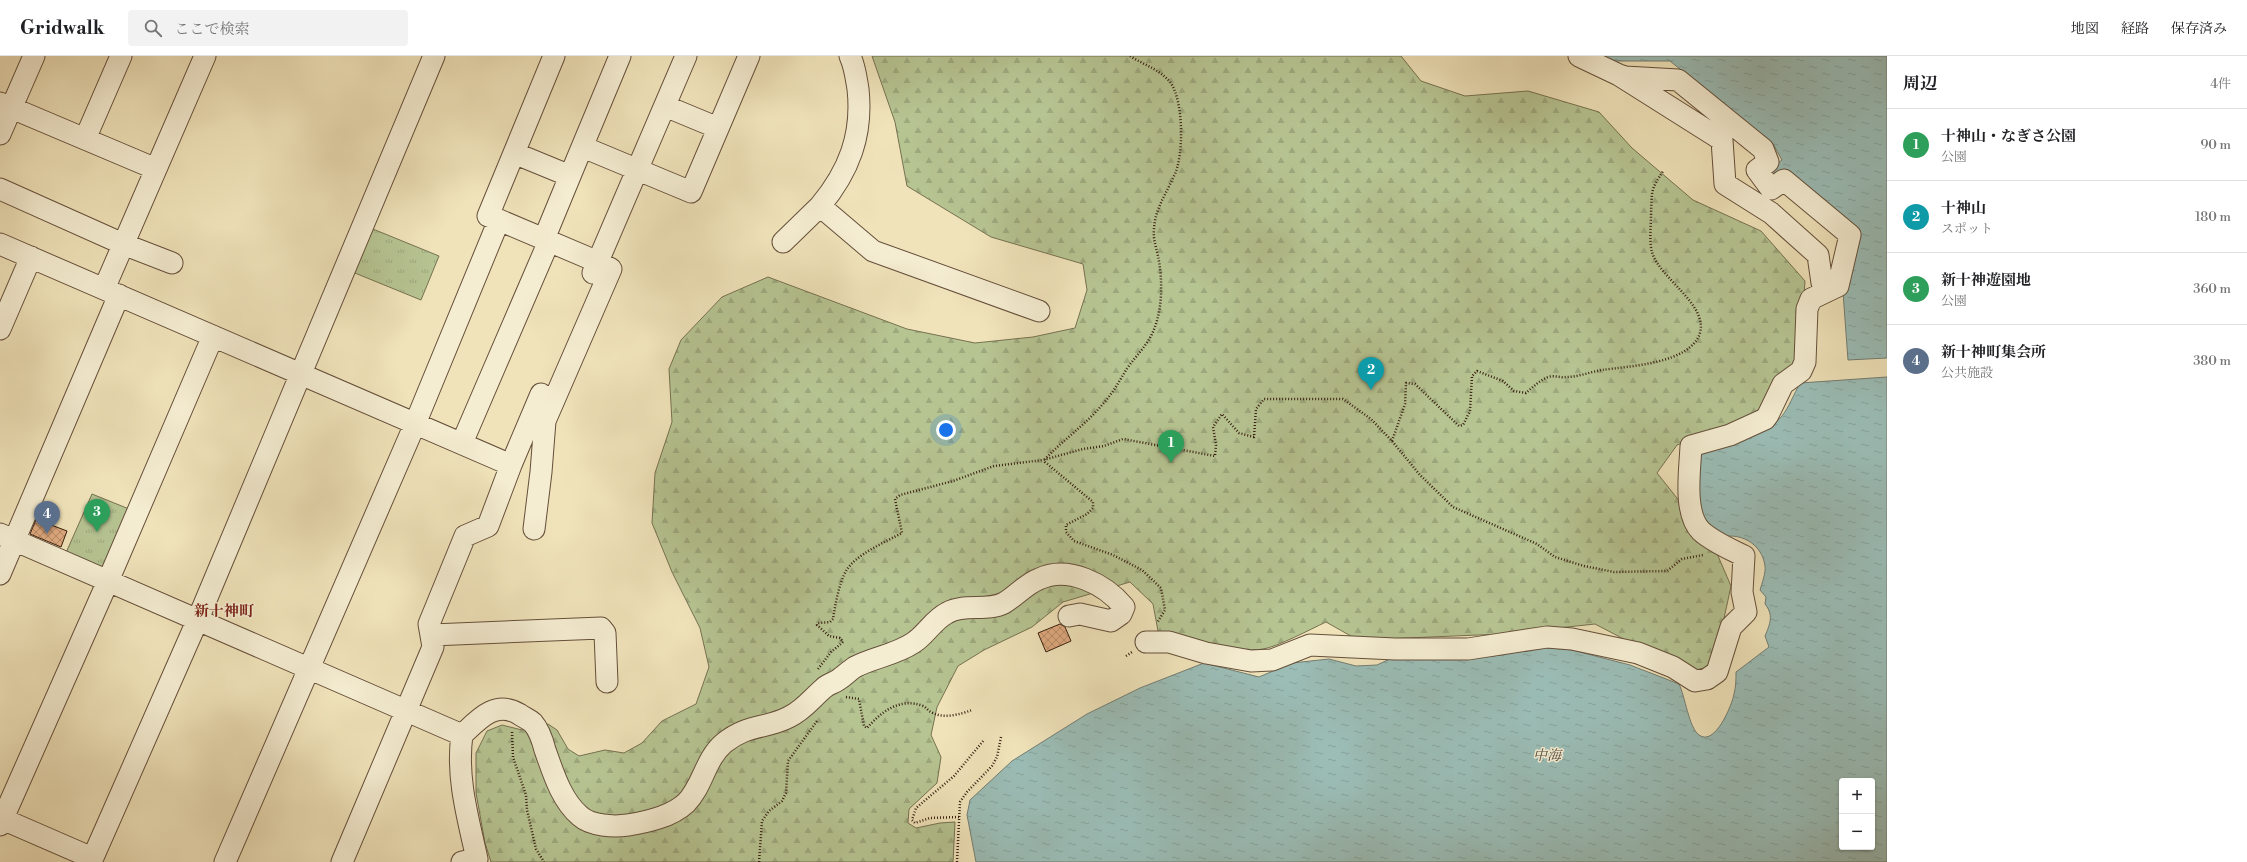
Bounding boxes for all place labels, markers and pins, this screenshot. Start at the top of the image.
pin: 2 [1358,357,1384,390]
pin: 1 [1158,430,1184,463]
pin: 3 [84,499,110,532]
pin: 4 [34,501,60,534]

